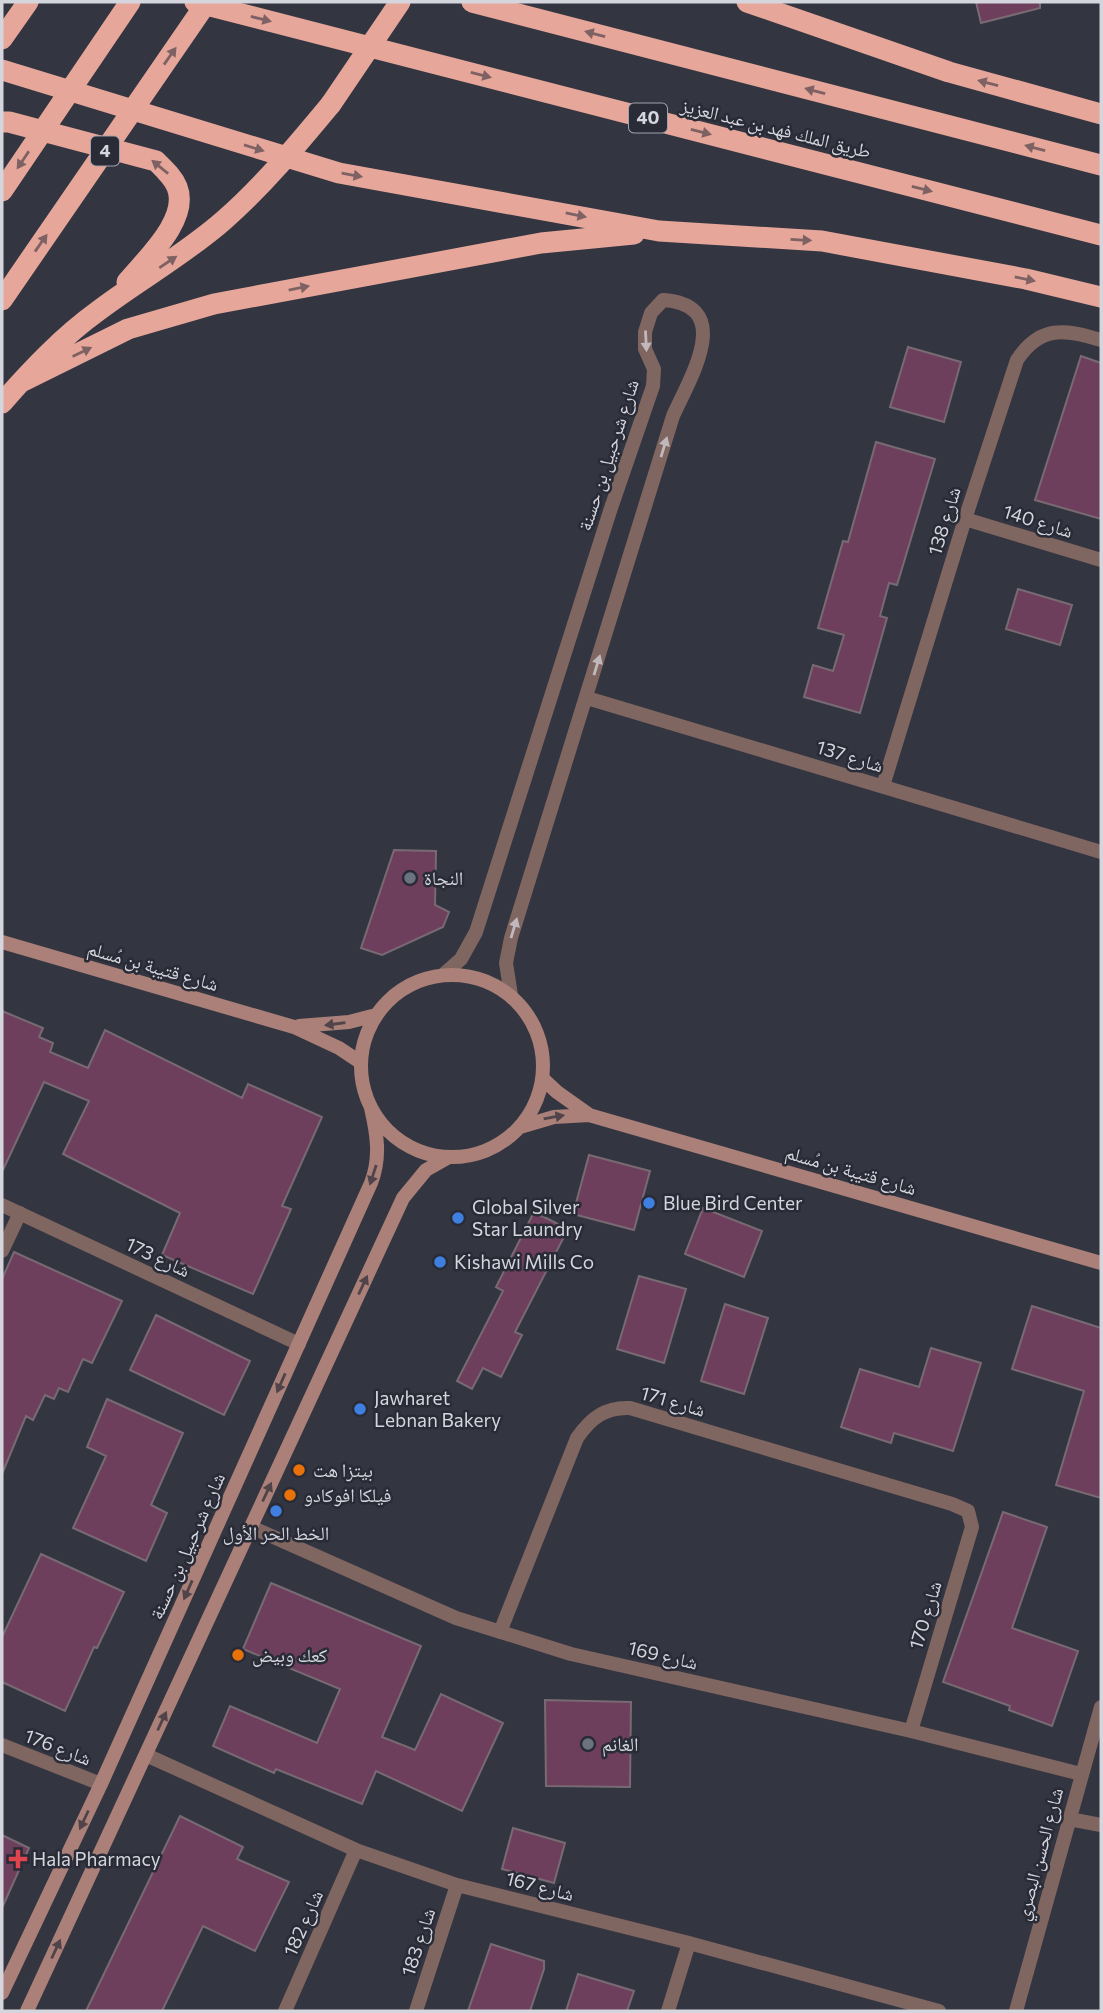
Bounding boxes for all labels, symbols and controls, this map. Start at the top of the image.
one-way arrow [250,14,272,25]
one-way arrow [584,28,606,39]
one-way arrow [163,47,177,65]
one-way arrow [470,70,492,81]
one-way arrow [977,77,999,88]
one-way arrow [804,85,826,96]
street label: طريق الملك فهد بن عبد العزيز [677,93,874,163]
road number: 40 [629,104,667,132]
one-way arrow [690,127,712,138]
road number: 4 [91,136,119,166]
one-way arrow [1024,142,1046,153]
one-way arrow [244,144,265,154]
one-way arrow [17,150,30,169]
one-way arrow [151,160,169,175]
one-way arrow [341,170,363,181]
one-way arrow [912,184,933,194]
one-way arrow [565,210,587,221]
one-way arrow [34,234,47,253]
one-way arrow [791,235,813,246]
one-way arrow [159,256,178,269]
one-way arrow [1014,274,1036,285]
one-way arrow [288,282,310,293]
one-way arrow [641,330,652,352]
one-way arrow [72,346,92,357]
street label: شارع شرحبيل بن حسنة [572,376,644,534]
one-way arrow [659,436,669,457]
street label: شارع 138 [922,484,966,558]
street label: شارع 140 [1000,499,1076,543]
one-way arrow [593,654,603,675]
street label: شارع 137 [814,734,886,778]
place label: النجاة [424,866,463,889]
marker: النجاة [402,870,418,886]
one-way arrow [510,918,520,939]
street label: شارع قتيبة بن مُسلم [84,936,221,997]
one-way arrow [324,1019,346,1030]
one-way arrow [543,1112,565,1123]
street label: شارع قتيبة بن مُسلم [782,1140,919,1201]
one-way arrow [368,1164,378,1185]
place label: Blue Bird Center [663,1191,803,1214]
place label: Global Silver Star Laundry [472,1195,583,1240]
marker: Blue Bird Center [641,1195,657,1211]
marker: Global Silver Star Laundry [450,1210,466,1226]
street label: شارع 173 [122,1232,194,1282]
place label: Kishawi Mills Co [454,1250,594,1273]
marker: Kishawi Mills Co [432,1254,448,1270]
one-way arrow [357,1275,368,1295]
one-way arrow [275,1372,286,1393]
street label: شارع 171 [638,1380,708,1422]
place label: Jawharet Lebnan Bakery [374,1386,501,1431]
marker: Jawharet Lebnan Bakery [352,1401,368,1417]
place label: بيتزا هت [313,1458,373,1482]
marker: بيتزا هت [291,1462,307,1478]
street label: شارع شرحبيل بن حسنة [144,1469,230,1623]
one-way arrow [261,1482,273,1502]
place label: فيلكا افوكادو [304,1483,392,1507]
marker: فيلكا افوكادو [282,1487,298,1503]
marker: الخط الحر الأول [268,1503,284,1519]
place label: الخط الحر الأول [223,1521,329,1545]
street label: شارع 170 [903,1578,947,1652]
one-way arrow [182,1580,194,1600]
street label: شارع 169 [626,1635,700,1675]
place label: كعك وبيض [252,1643,327,1667]
marker: كعك وبيض [230,1647,246,1663]
one-way arrow [157,1710,168,1731]
street label: شارع 176 [21,1723,95,1771]
place label: الغانم [602,1732,638,1757]
marker: الغانم [580,1736,596,1752]
street label: شارع الحسن البصري [1010,1785,1072,1924]
one-way arrow [78,1810,90,1830]
place label: Hala Pharmacy [32,1847,161,1870]
marker: Hala Pharmacy [10,1851,26,1867]
street label: شارع 167 [503,1866,577,1906]
street label: شارع 182 [278,1886,328,1960]
street label: شارع 183 [396,1905,440,1979]
one-way arrow [50,1939,62,1959]

